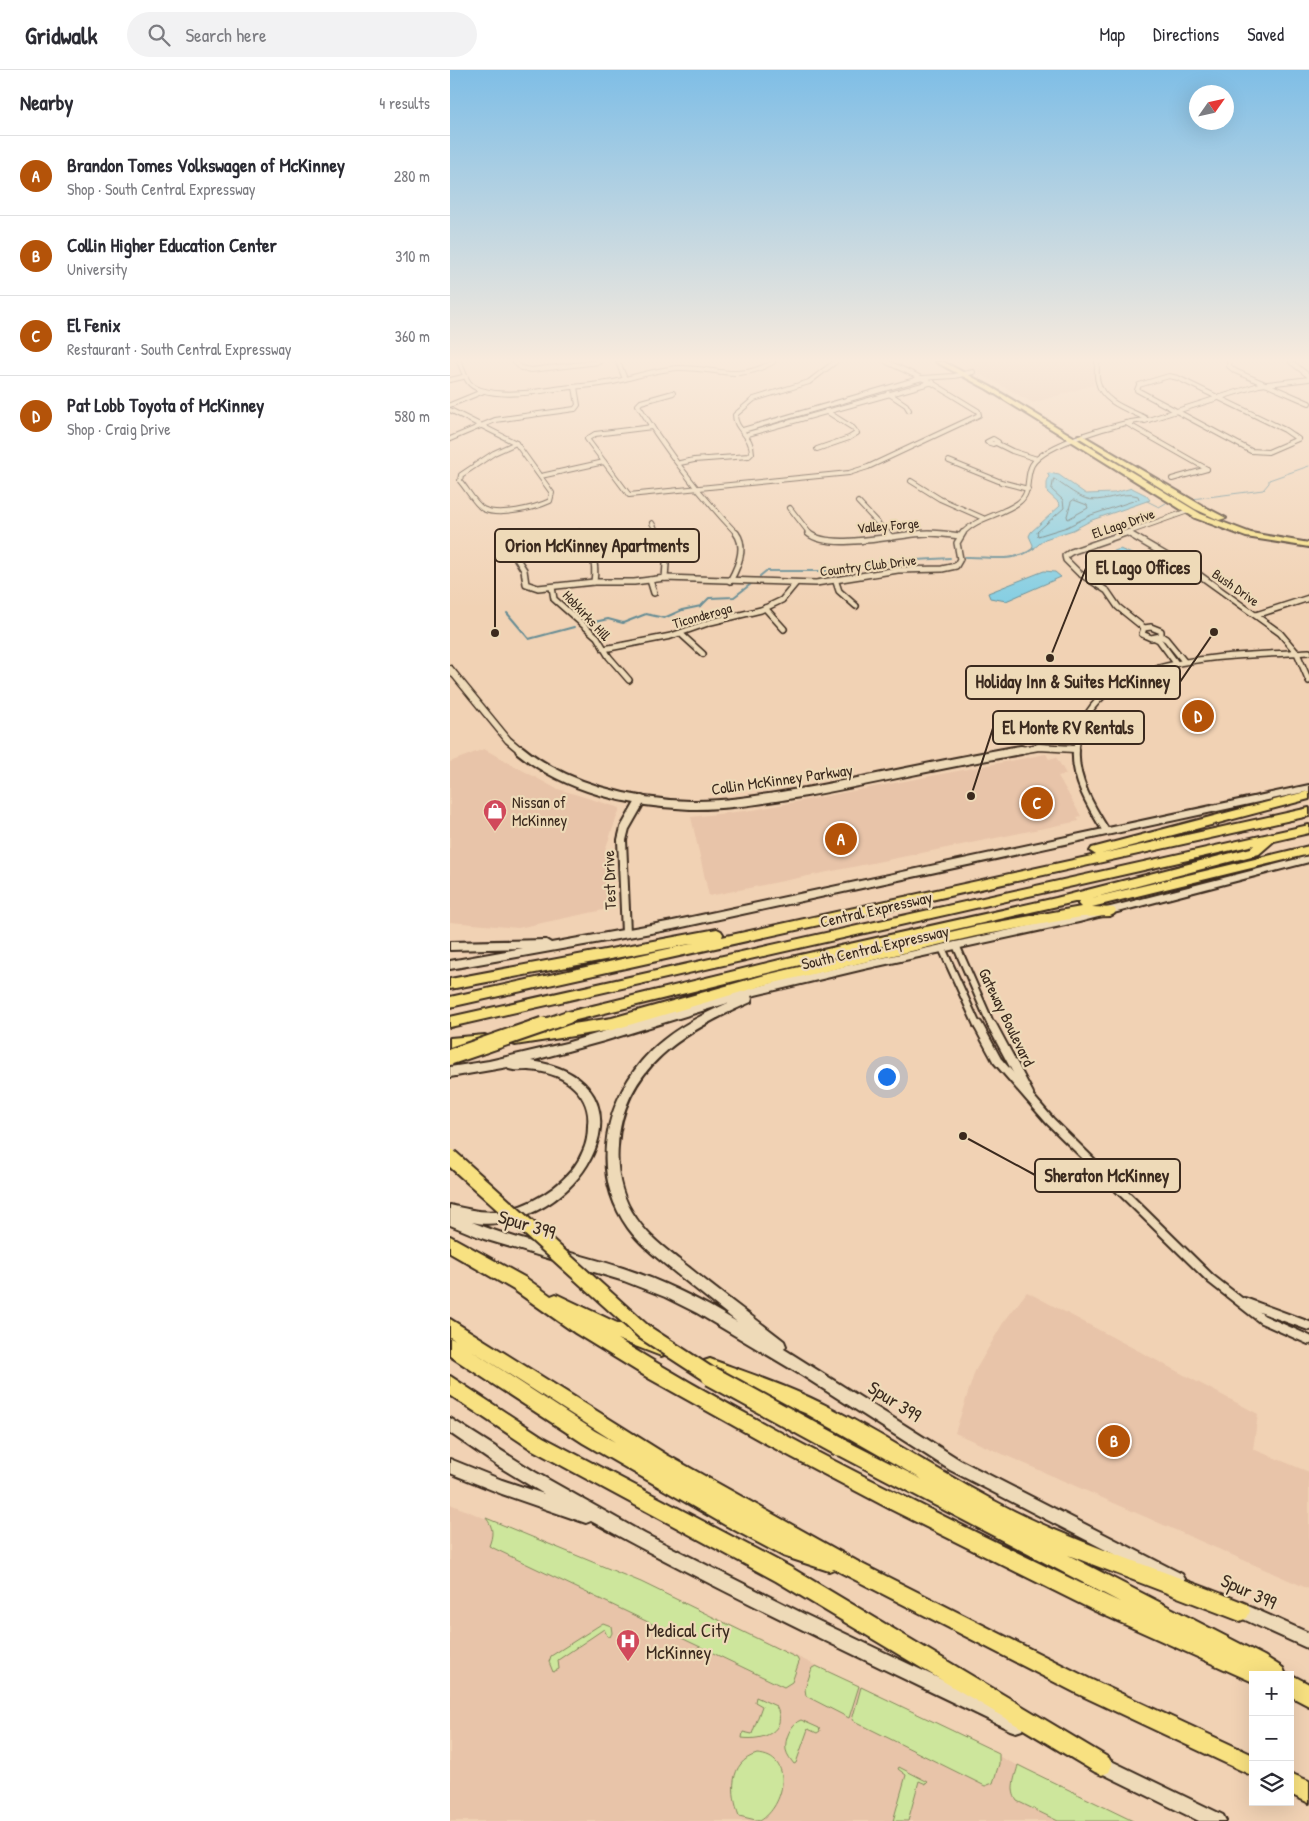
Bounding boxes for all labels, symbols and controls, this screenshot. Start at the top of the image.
search box [127,12,477,57]
text: Gridwalk [25,19,97,51]
icon: search [145,21,173,49]
text: Search here [185,22,267,48]
text: Map [1100,22,1125,47]
text: Directions [1153,22,1219,47]
text: Saved [1247,22,1284,47]
north arrow [1189,85,1234,130]
text: Nearby [20,88,73,117]
text: 4 results [379,92,430,114]
text: Brandon Tomes Volkswagen of McKinney [67,152,345,178]
text: A [32,165,40,187]
text: 280 m [394,165,430,187]
text: Shop · South Central Expressway [67,178,256,200]
text: Collin Higher Education Center [67,232,277,258]
text: B [32,245,40,267]
text: 310 m [395,245,430,267]
text: University [67,258,128,280]
text: El Fenix [67,312,121,338]
text: C [32,325,40,347]
text: 360 m [395,325,430,347]
text: Restaurant · South Central Expressway [67,338,291,360]
text: Pat Lobb Toyota of McKinney [67,392,264,418]
text: D [32,405,40,427]
text: 580 m [395,405,430,427]
text: Shop · Craig Drive [67,418,171,440]
street label: El Lago Drive [1089,503,1158,544]
street label: Valley Forge [856,513,920,538]
callout: Orion McKinney Apartments [495,529,699,562]
text: Orion McKinney Apartments [505,533,689,559]
street label: Country Club Drive [819,550,918,581]
callout: El Lago Offices [1086,551,1201,584]
text: El Lago Offices [1096,555,1190,581]
street label: Bush Drive [1209,564,1264,610]
street label: Hobkirks Hill [559,586,616,645]
street label: Ticonderoga [670,597,735,633]
callout: Holiday Inn & Suites McKinney [966,666,1180,699]
text: Holiday Inn & Suites McKinney [976,669,1171,695]
pin: D [1182,697,1214,735]
callout: El Monte RV Rentals [993,711,1144,744]
text: El Monte RV Rentals [1002,715,1134,740]
street label: Collin McKinney Parkway [710,758,854,800]
pin: C [1021,784,1053,822]
place label: Nissan of McKinney [512,791,568,831]
shop icon: Nissan of McKinney [482,798,508,832]
pin: A [825,820,857,858]
street label: Test Drive [597,849,621,910]
street label: Central Expressway [818,885,935,933]
street label: South Central Expressway [799,919,951,975]
street label: Gateway Boulevard [974,964,1040,1070]
your location [874,1064,900,1090]
callout: Sheraton McKinney [1035,1159,1180,1192]
text: Sheraton McKinney [1045,1163,1170,1189]
street label: Spur 399 [495,1203,559,1245]
street label: Spur 399 [863,1374,927,1428]
pin: B [1098,1422,1130,1460]
street label: Spur 399 [1217,1567,1281,1615]
place label: Medical City McKinney [646,1617,730,1665]
hospital icon: Medical City McKinney [615,1628,641,1662]
map controls [1249,1671,1294,1806]
button: + [1249,1671,1294,1716]
button: − [1249,1716,1294,1761]
button: layers [1249,1761,1294,1806]

